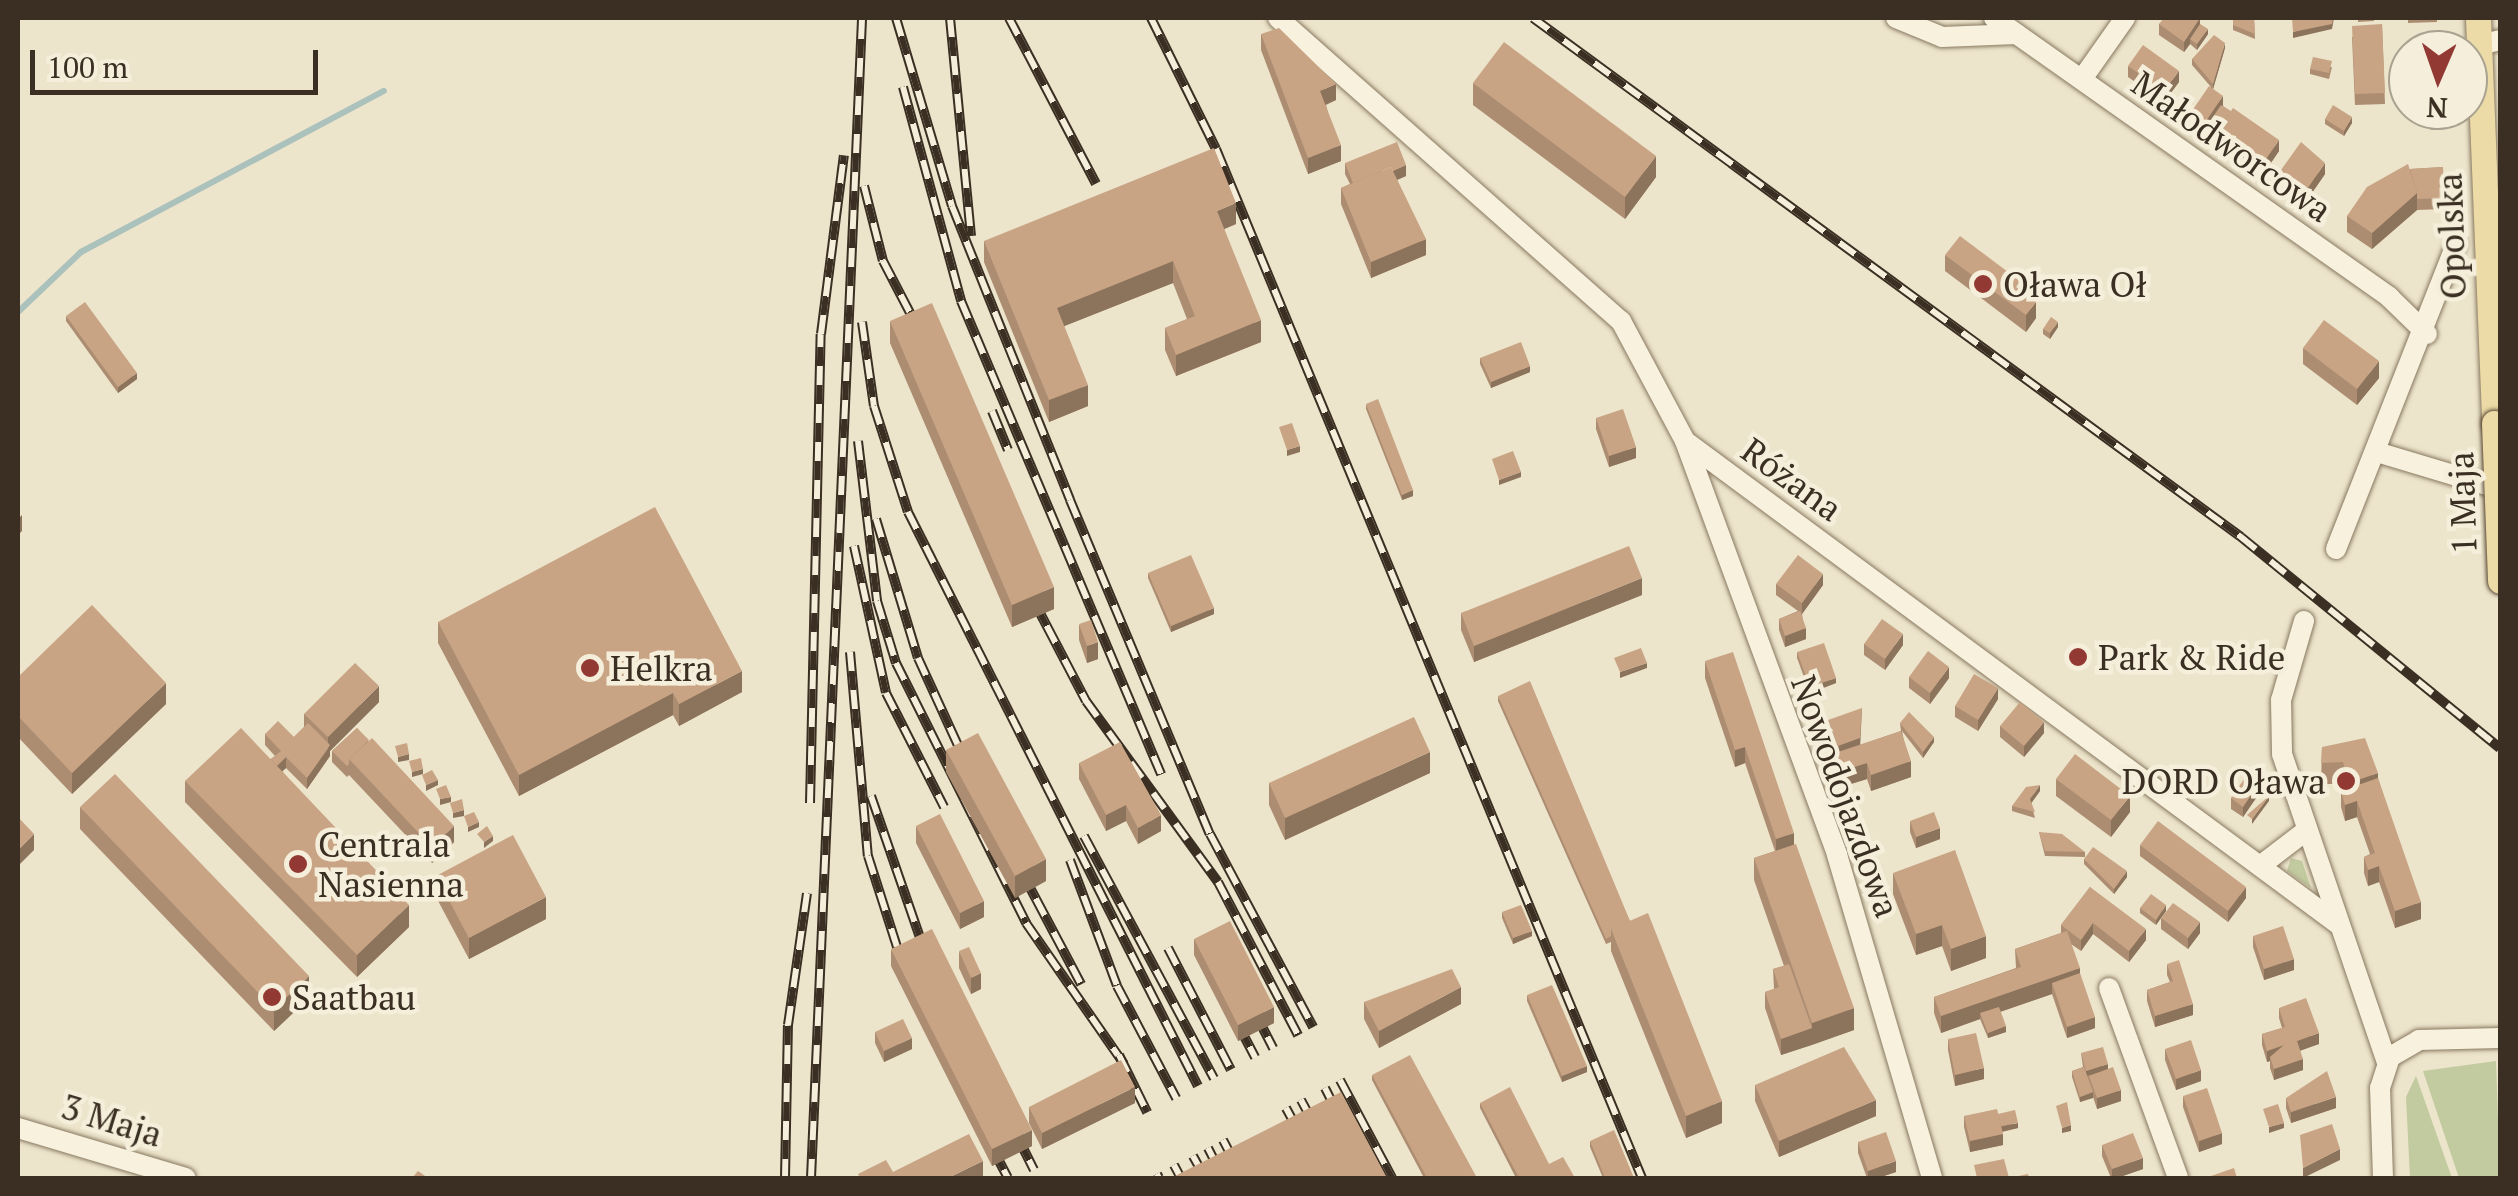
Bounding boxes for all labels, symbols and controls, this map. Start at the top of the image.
scale bar [35,30,322,92]
north arrow [2388,30,2488,130]
text: 100 m [47,47,128,87]
street label: Małodworcowa [2124,62,2340,230]
text: N [2426,90,2448,127]
street label: Opolska [2428,172,2474,300]
place label: Oława Oł [2003,263,2147,305]
marker: Oława Oł [1972,273,1994,295]
street label: Różana [1734,429,1850,529]
street label: 1 Maja [2439,451,2485,555]
place label: Park & Ride [2098,636,2285,678]
marker: Park & Ride [2067,646,2089,668]
place label: Helkra [610,647,713,689]
marker: Helkra [579,657,601,679]
street label: Nowodojazdowa [1783,669,1909,923]
place label: DORD Oława [2122,760,2326,802]
marker: DORD Oława [2335,770,2357,792]
place label: Centrala Nasienna [318,823,464,905]
marker: Centrala Nasienna [287,853,309,875]
place label: Saatbau [292,976,416,1018]
marker: Saatbau [261,986,283,1008]
street label: 3 Maja [57,1085,167,1155]

